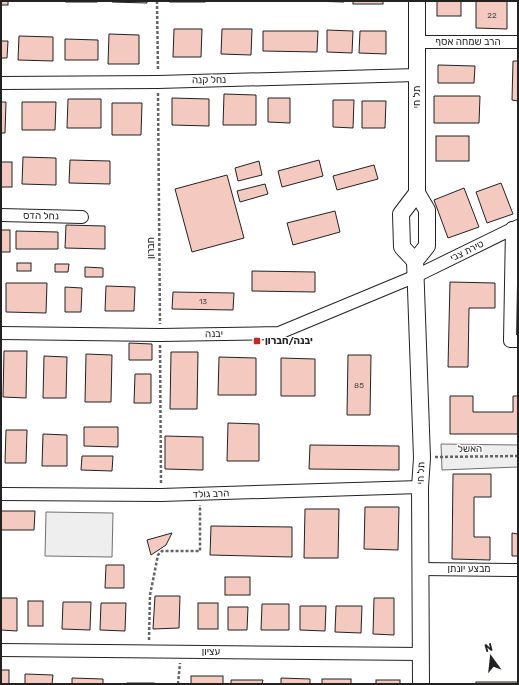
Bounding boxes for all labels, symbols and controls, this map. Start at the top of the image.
house number: 22 [487,11,497,20]
street label: הרב שמחה אסף [435,36,501,48]
street label: נחל קנה [192,74,226,86]
street label: תל חי [411,86,423,108]
street label: נחל הדס [23,210,59,222]
street label: חברון [145,237,157,259]
street label: טירת צבי [448,238,486,264]
house number: 13 [199,297,207,306]
street label: יבנה [205,328,223,340]
place label: יבנה/חברון [265,335,313,347]
marker: יבנה/חברון [252,336,262,346]
house number: 85 [354,381,364,390]
street label: האשל [458,443,482,455]
street label: תל חי [415,461,427,485]
street label: הרב גולד [192,487,230,501]
street label: מבצע יונתן [447,563,491,575]
north arrow [471,637,511,677]
text: N [483,640,494,655]
street label: עציון [202,646,220,658]

